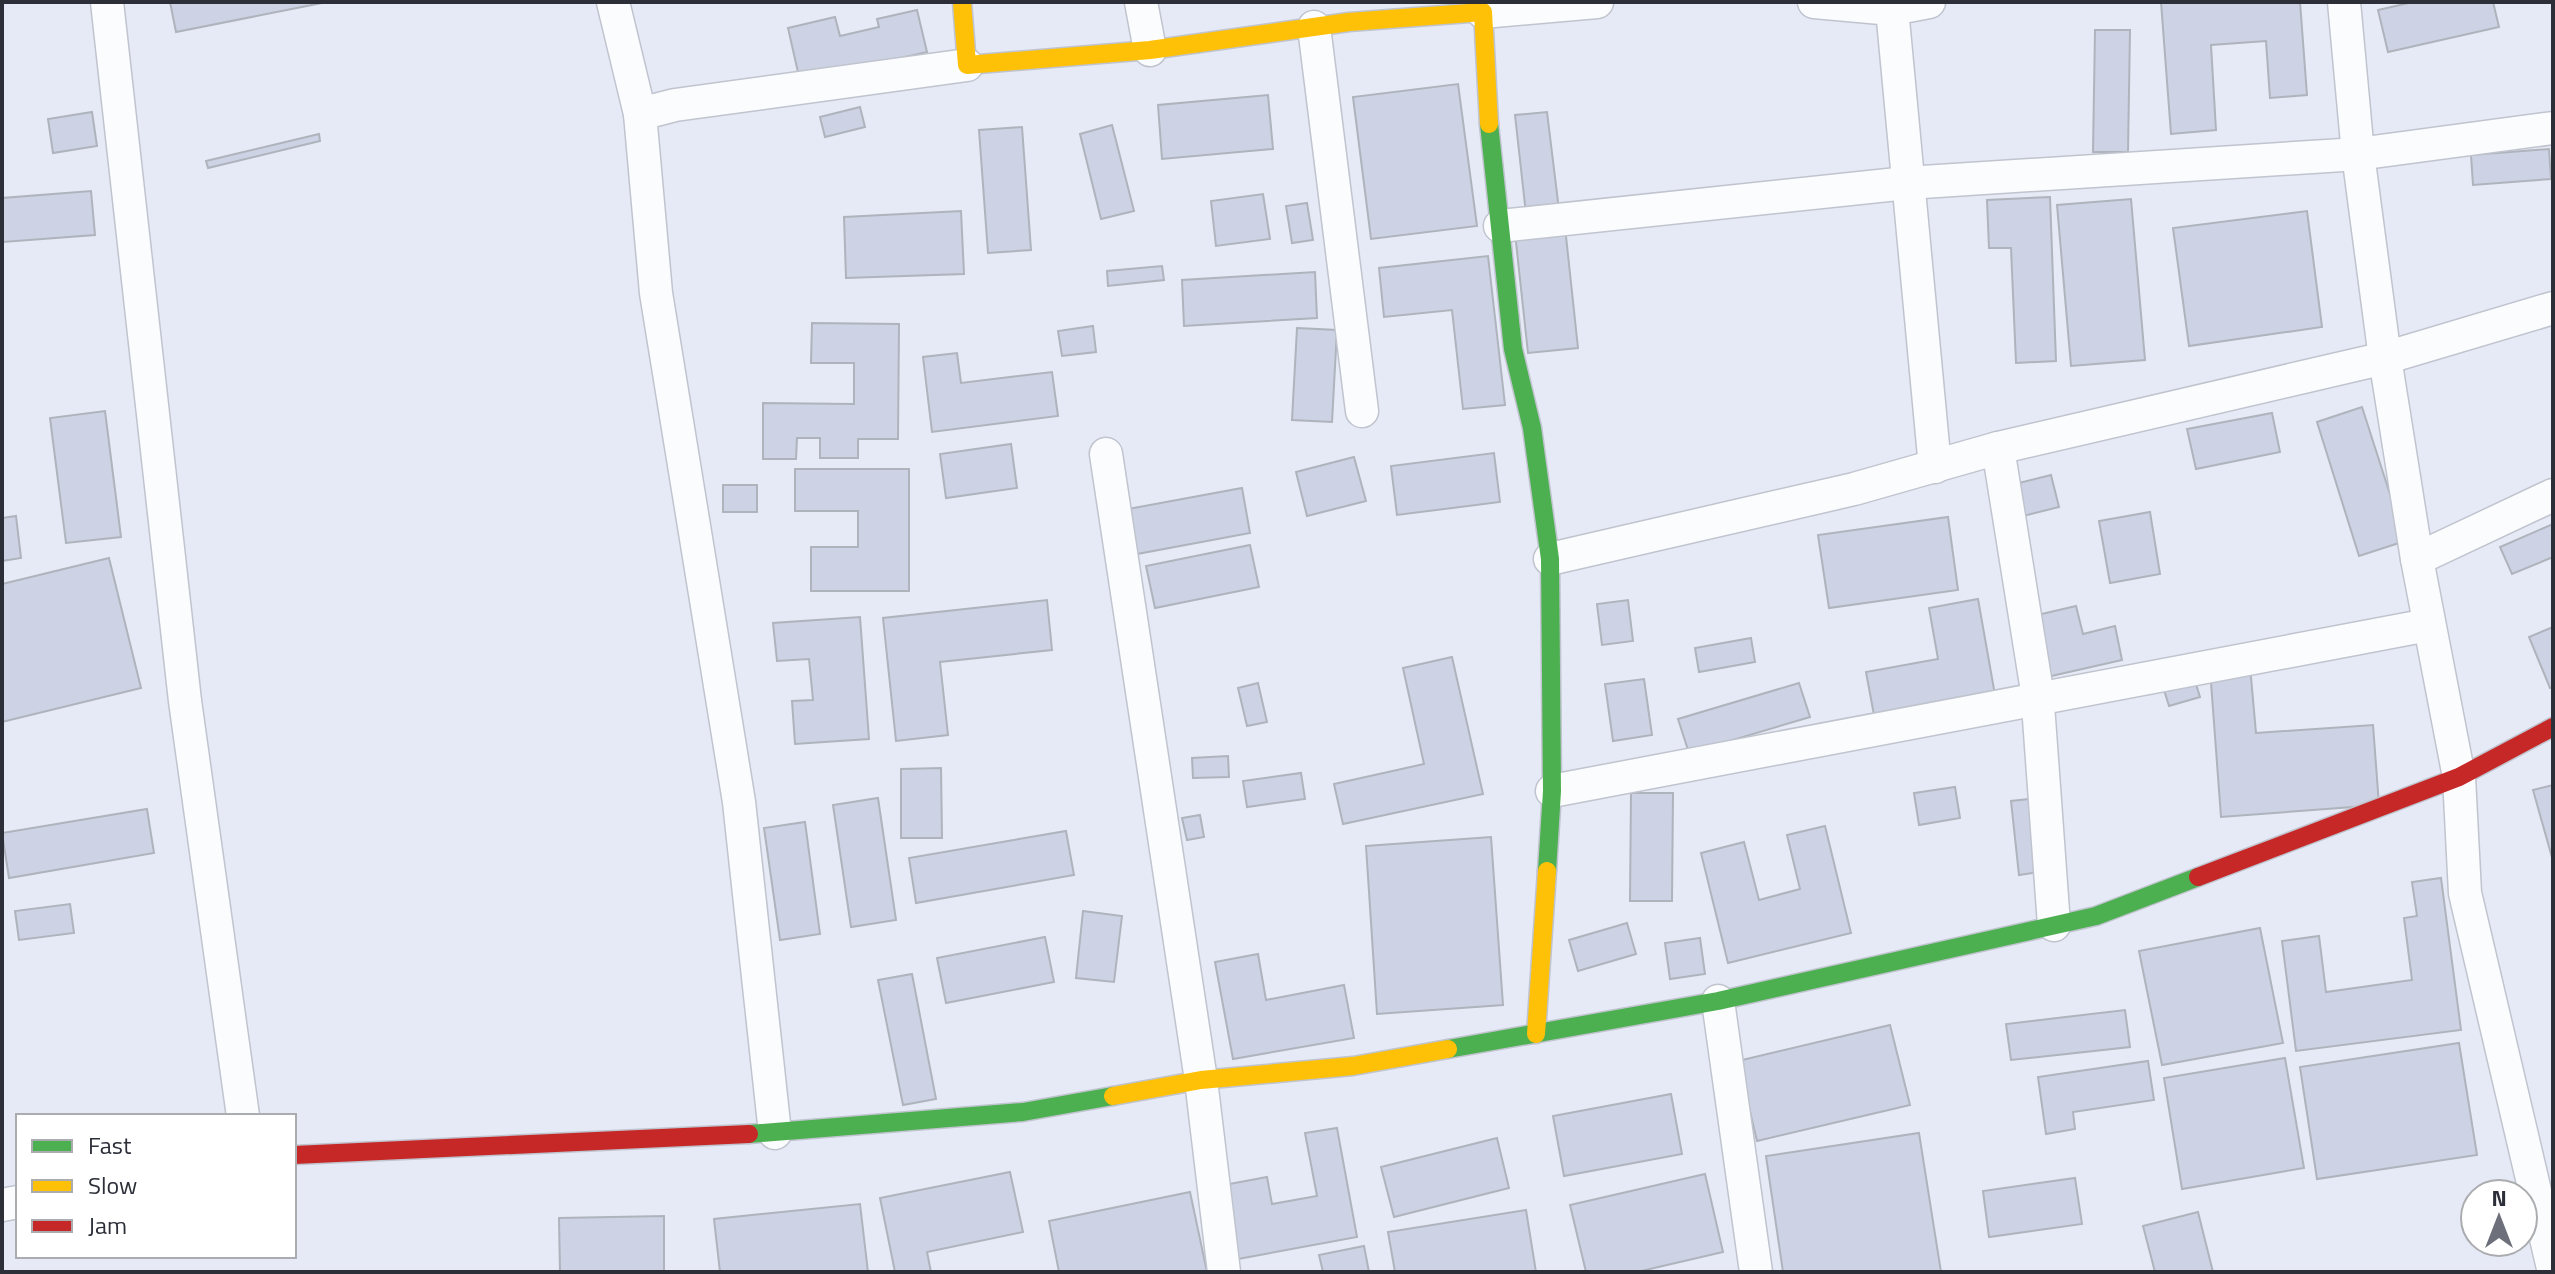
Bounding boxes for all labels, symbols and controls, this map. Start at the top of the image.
legend [16,1114,296,1258]
text: Fast [88,1127,132,1163]
text: Slow [88,1167,137,1203]
north arrow [2459,1178,2539,1258]
text: N [2491,1181,2507,1215]
text: Jam [88,1207,127,1243]

